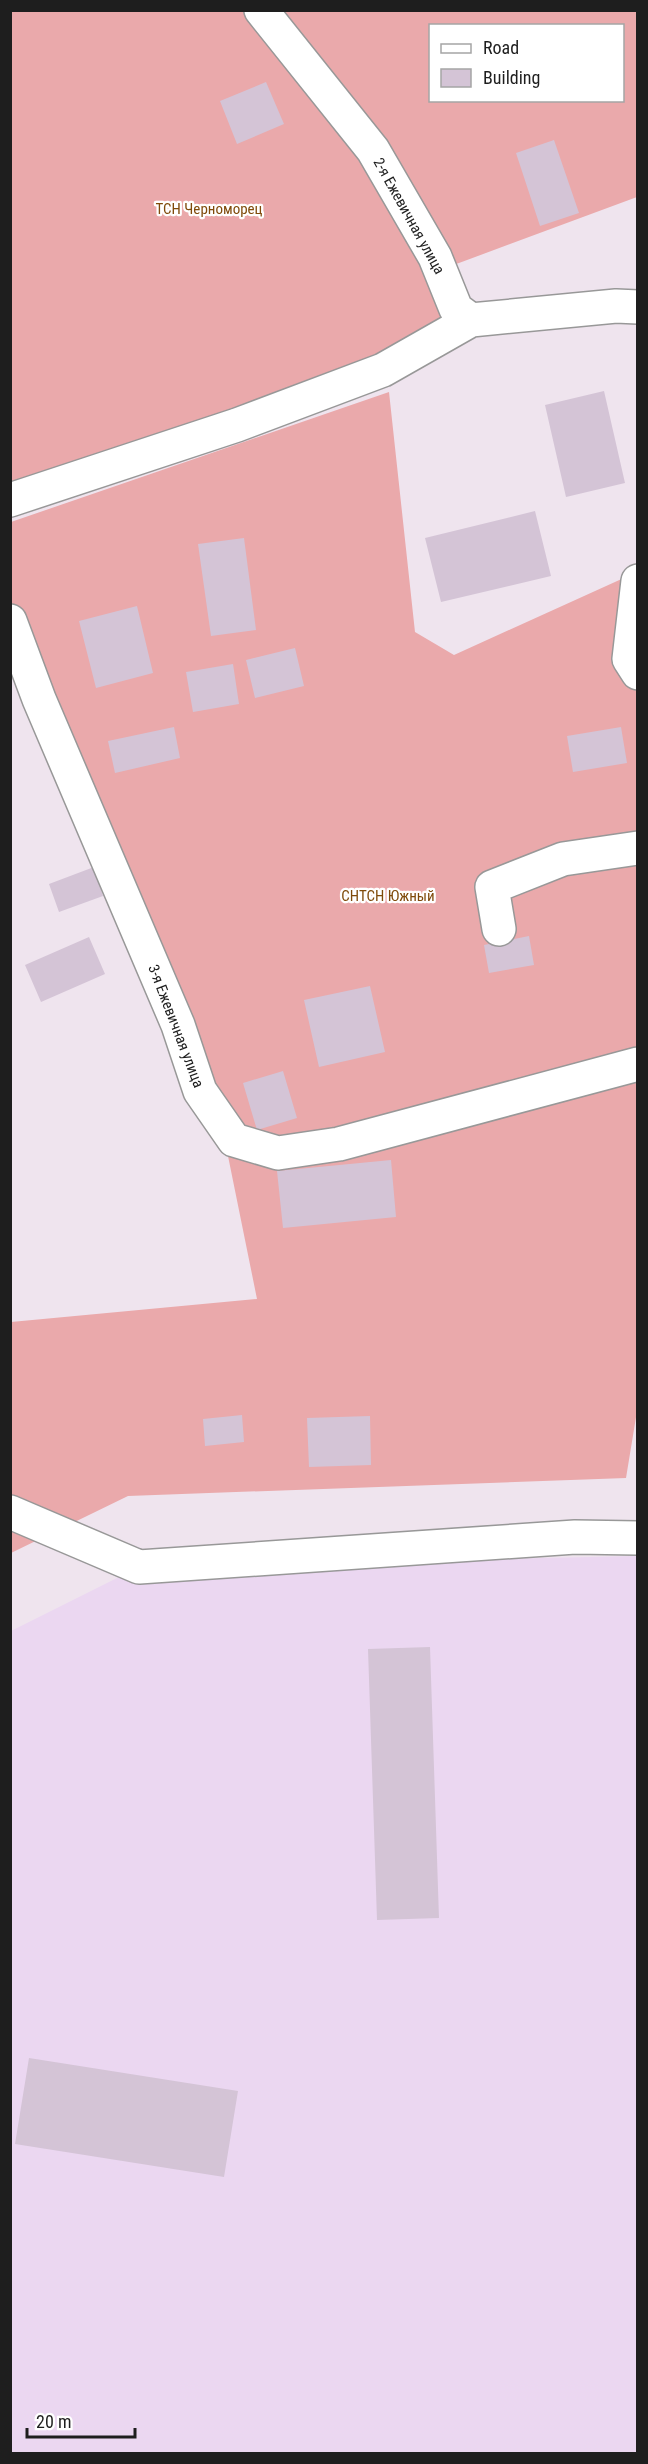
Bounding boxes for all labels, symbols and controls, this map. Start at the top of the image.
legend [429,24,624,102]
text: Road [483,37,519,58]
text: Building [483,67,540,88]
street label: 2-я Ежевичная улица [370,155,448,277]
park label: ТСН Черноморец [156,200,263,218]
park label: СНТСН Южный [341,887,435,905]
street label: 3-я Ежевичная улица [144,962,208,1090]
scale bar [27,2401,135,2439]
text: 20 m [36,2411,71,2432]

